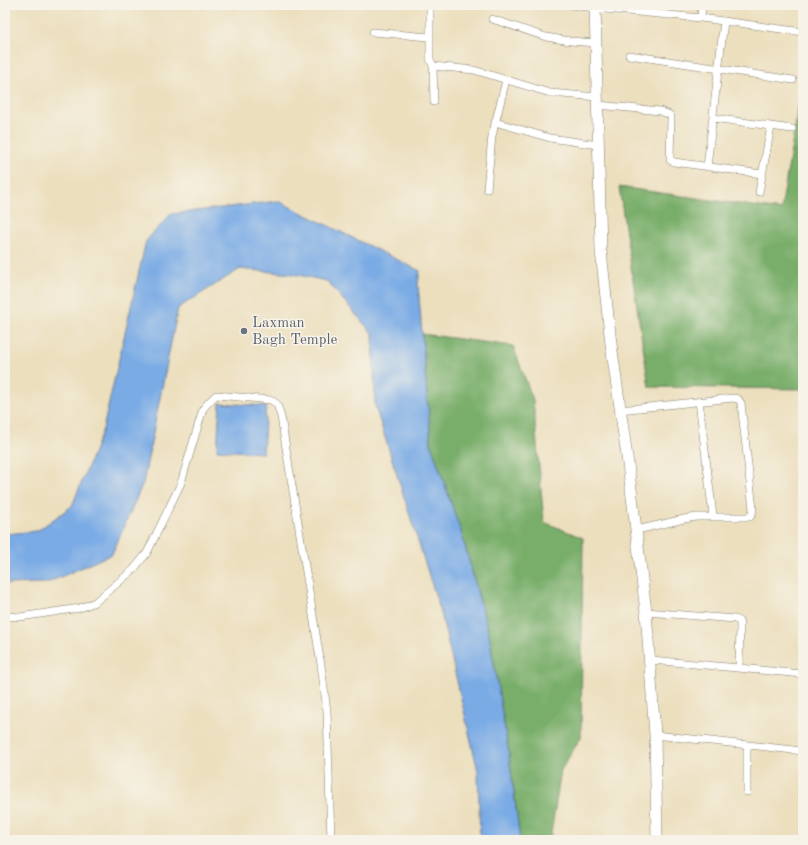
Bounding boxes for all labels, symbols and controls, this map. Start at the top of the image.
place label: Laxman Bagh Temple [252,316,338,348]
marker: Laxman Bagh Temple [239,326,249,336]

